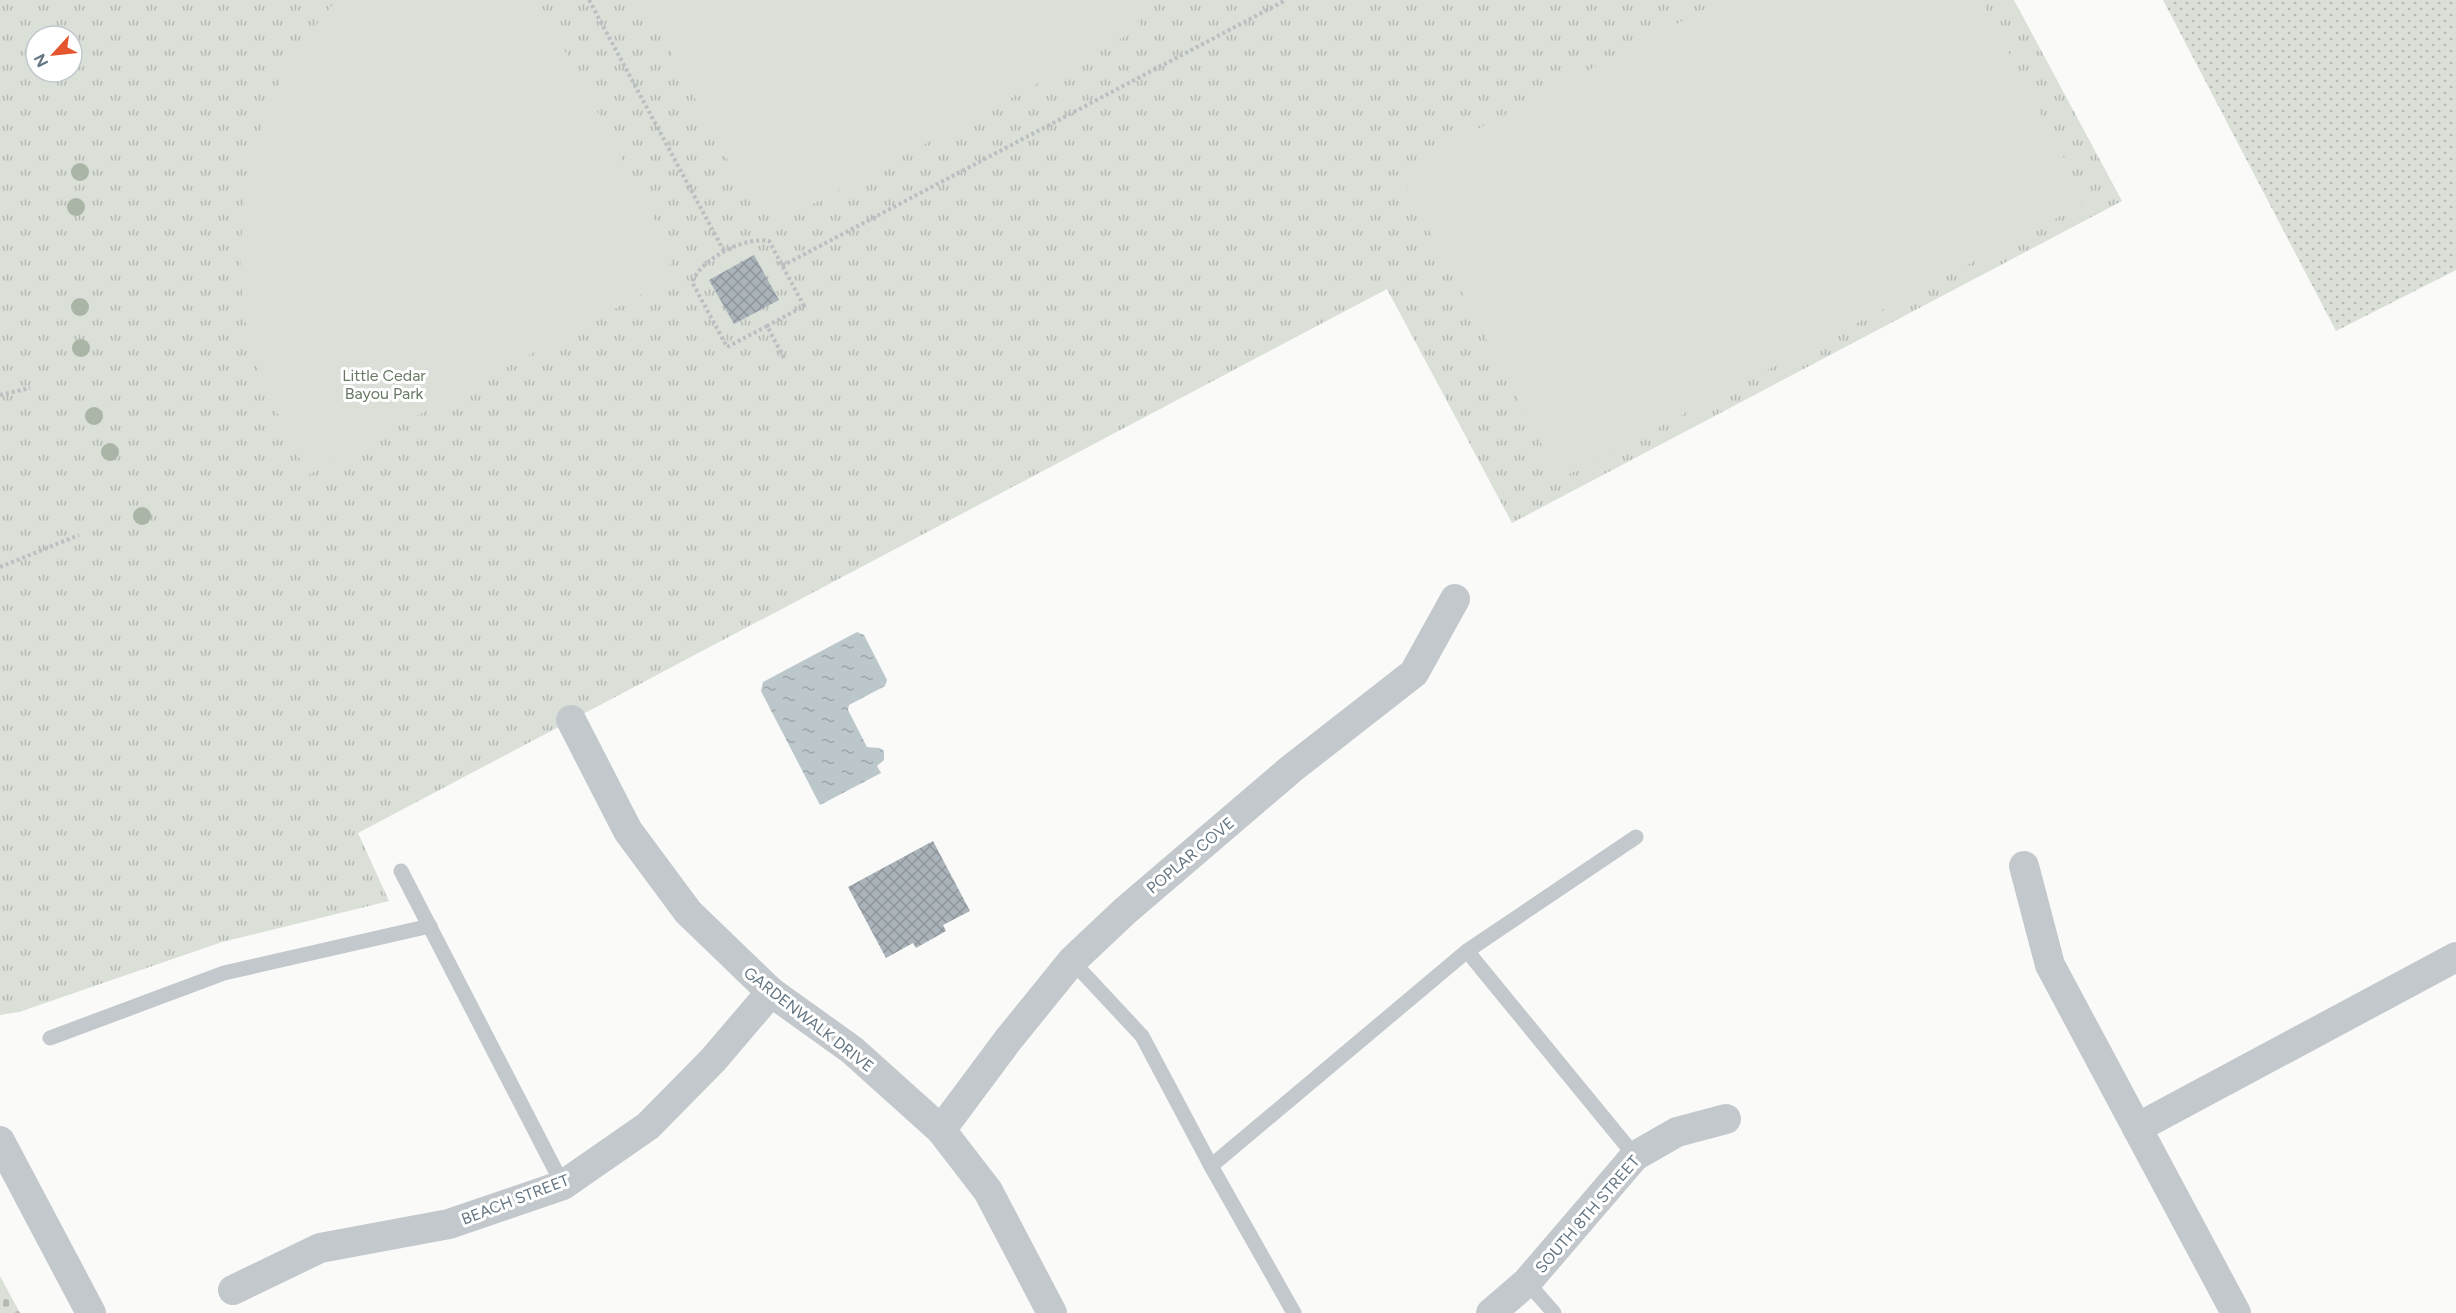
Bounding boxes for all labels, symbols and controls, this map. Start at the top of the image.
north arrow [24,24,84,84]
text: N [30,51,52,70]
park label: Little Cedar Bayou Park [342,366,426,403]
street label: POPLAR COVE [1143,813,1238,898]
street label: GARDENWALK DRIVE [740,963,877,1076]
street label: SOUTH 8TH STREET [1531,1152,1644,1277]
street label: BEACH STREET [459,1170,572,1229]

